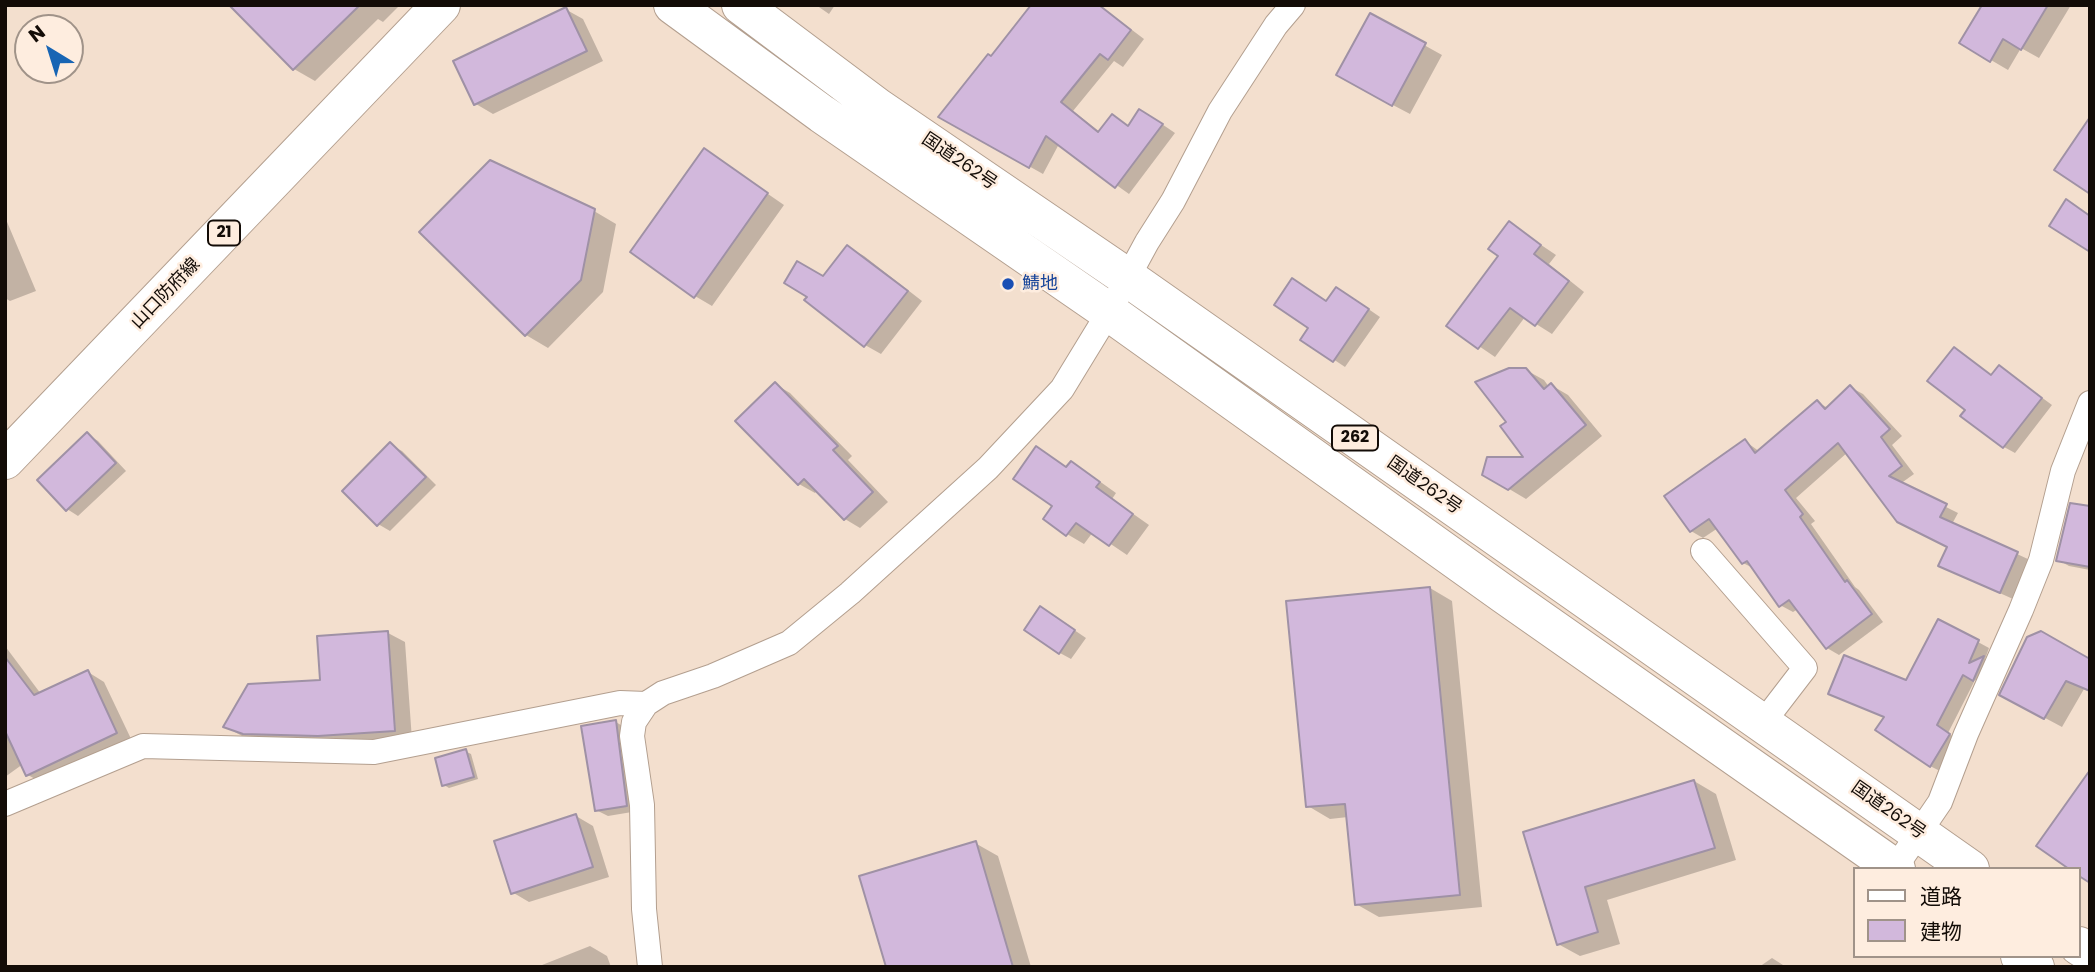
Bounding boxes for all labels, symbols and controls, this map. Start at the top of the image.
north arrow [14,14,84,84]
text: N [23,19,51,49]
street label: 国道262号 [917,129,1001,195]
road number: 21 [208,220,240,246]
street label: 山口防府線 [127,254,205,334]
place label: 鯖地 [1022,273,1058,295]
marker: 鯖地 [1000,276,1016,292]
road number: 262 [1332,426,1378,450]
street label: 国道262号 [1383,452,1465,520]
street label: 国道262号 [1847,777,1929,845]
legend [1854,867,2081,958]
text: 道路 [1920,882,1962,911]
text: 建物 [1920,917,1962,946]

